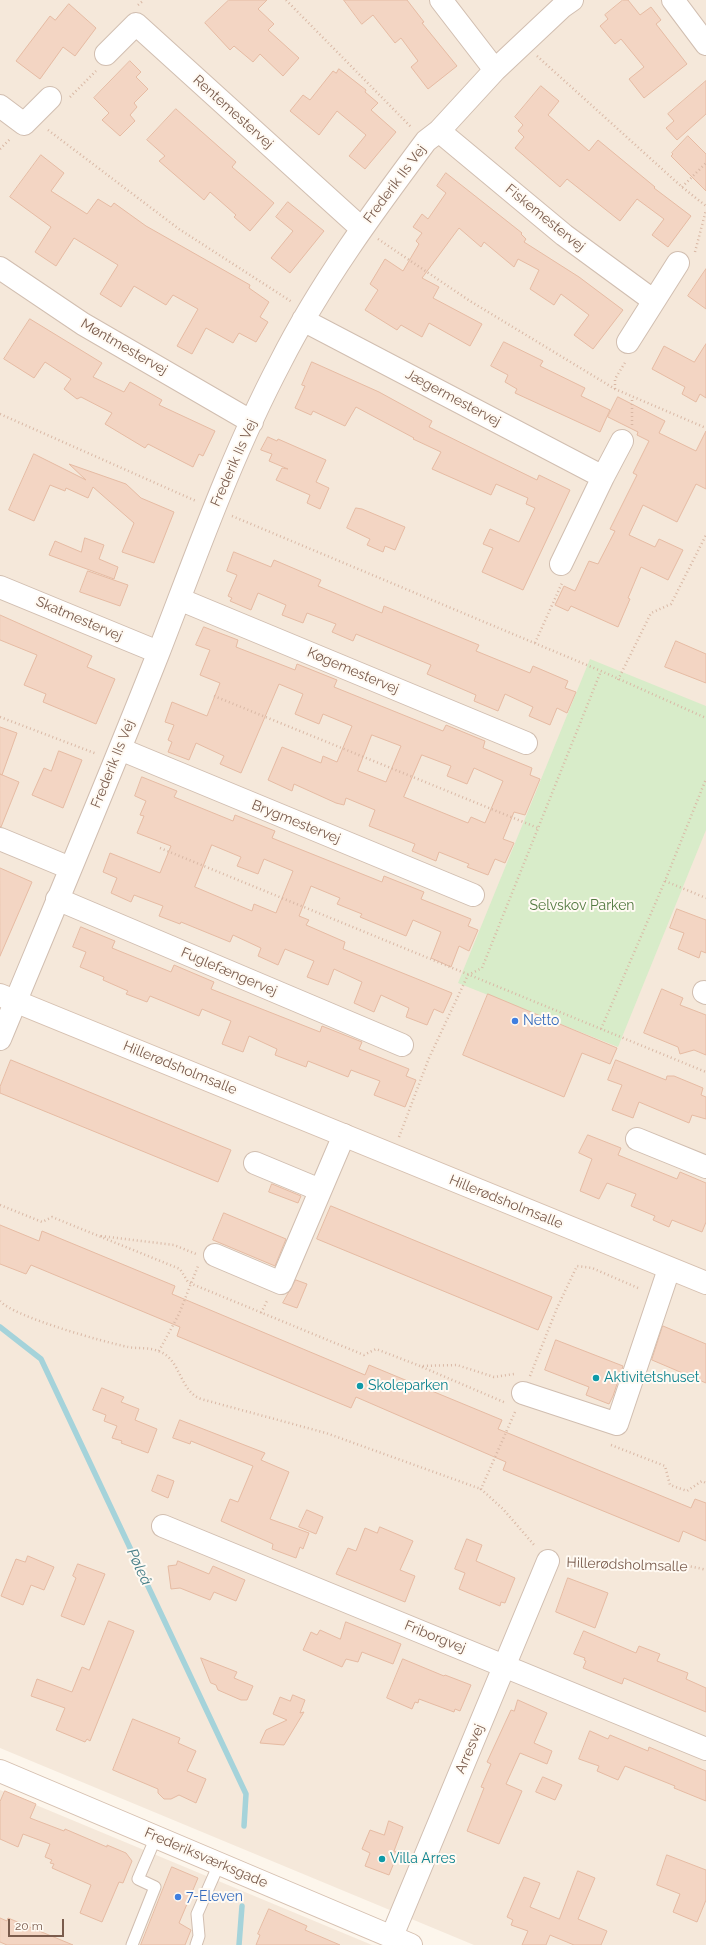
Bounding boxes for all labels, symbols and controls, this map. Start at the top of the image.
street label: Rentemestervej [189,72,277,152]
street label: Frederik IIs Vej [360,142,430,226]
street label: Fiskemestervej [502,181,588,255]
street label: Møntmestervej [78,315,170,379]
street label: Jægermestervej [402,366,504,430]
street label: Frederik IIs Vej [207,417,261,509]
street label: Skatmestervej [33,593,125,645]
street label: Køgemestervej [305,644,401,698]
street label: Frederik IIs Vej [88,717,138,811]
street label: Brygmestervej [249,797,343,847]
park label: Selvskov Parken [529,898,635,914]
street label: Fuglefængervej [178,944,280,1000]
place label: Netto [523,1013,559,1029]
marker: Netto [510,1016,520,1026]
street label: Hillerødsholmsalle [121,1038,239,1098]
street label: Hillerødsholmsalle [447,1172,565,1232]
place label: Aktivitetshuset [604,1370,699,1386]
marker: Aktivitetshuset [591,1373,601,1383]
place label: Skoleparken [368,1378,448,1394]
marker: Skoleparken [355,1381,365,1391]
water label: Pøleå [123,1546,155,1588]
street label: Hillerødsholmsalle [566,1554,688,1576]
street label: Friborgvej [402,1617,468,1657]
street label: Arresvej [452,1722,488,1776]
street label: Frederiksværksgade [142,1824,270,1892]
place label: Villa Arres [390,1851,455,1867]
marker: Villa Arres [377,1854,387,1864]
place label: 7-Eleven [186,1889,243,1905]
marker: 7-Eleven [173,1892,183,1902]
scale bar [10,1911,66,1937]
text: 20 m [15,1919,43,1933]

